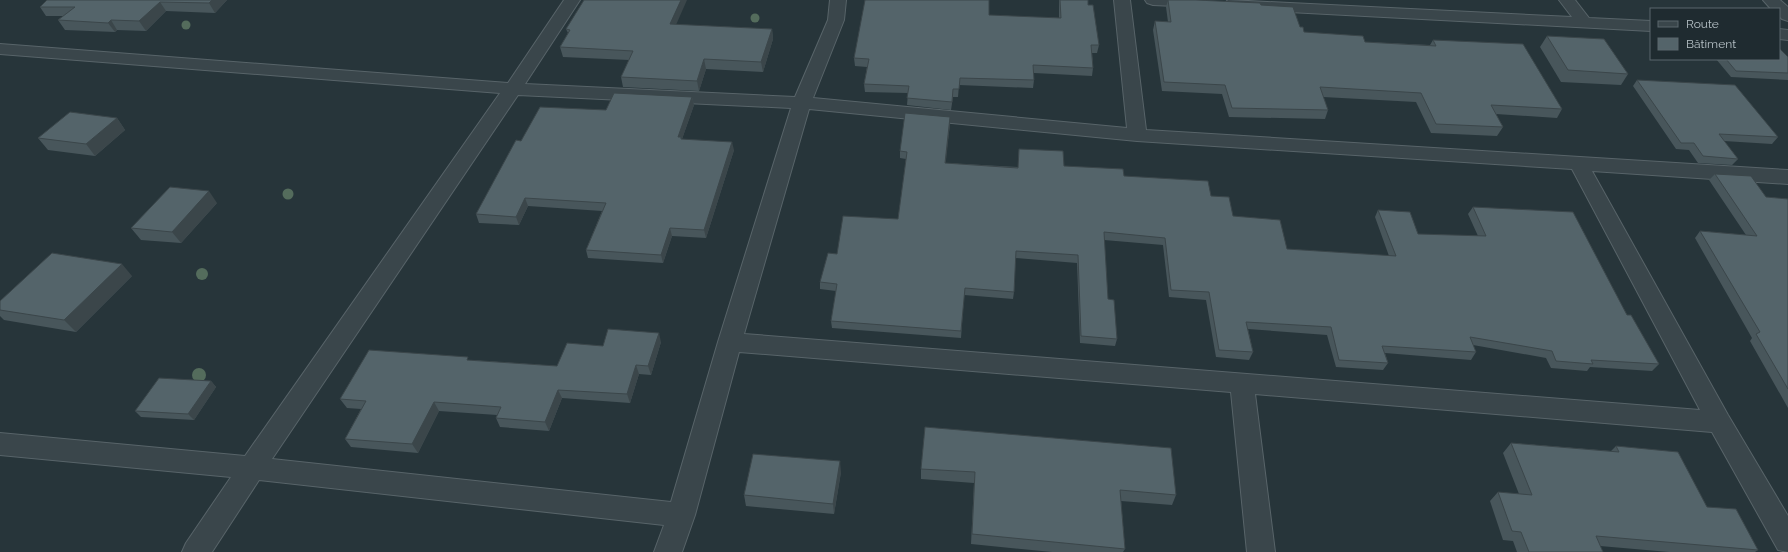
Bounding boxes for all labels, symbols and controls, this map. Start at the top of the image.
legend [1650,8,1780,60]
text: Route [1686,17,1719,31]
text: Bâtiment [1686,37,1736,51]

